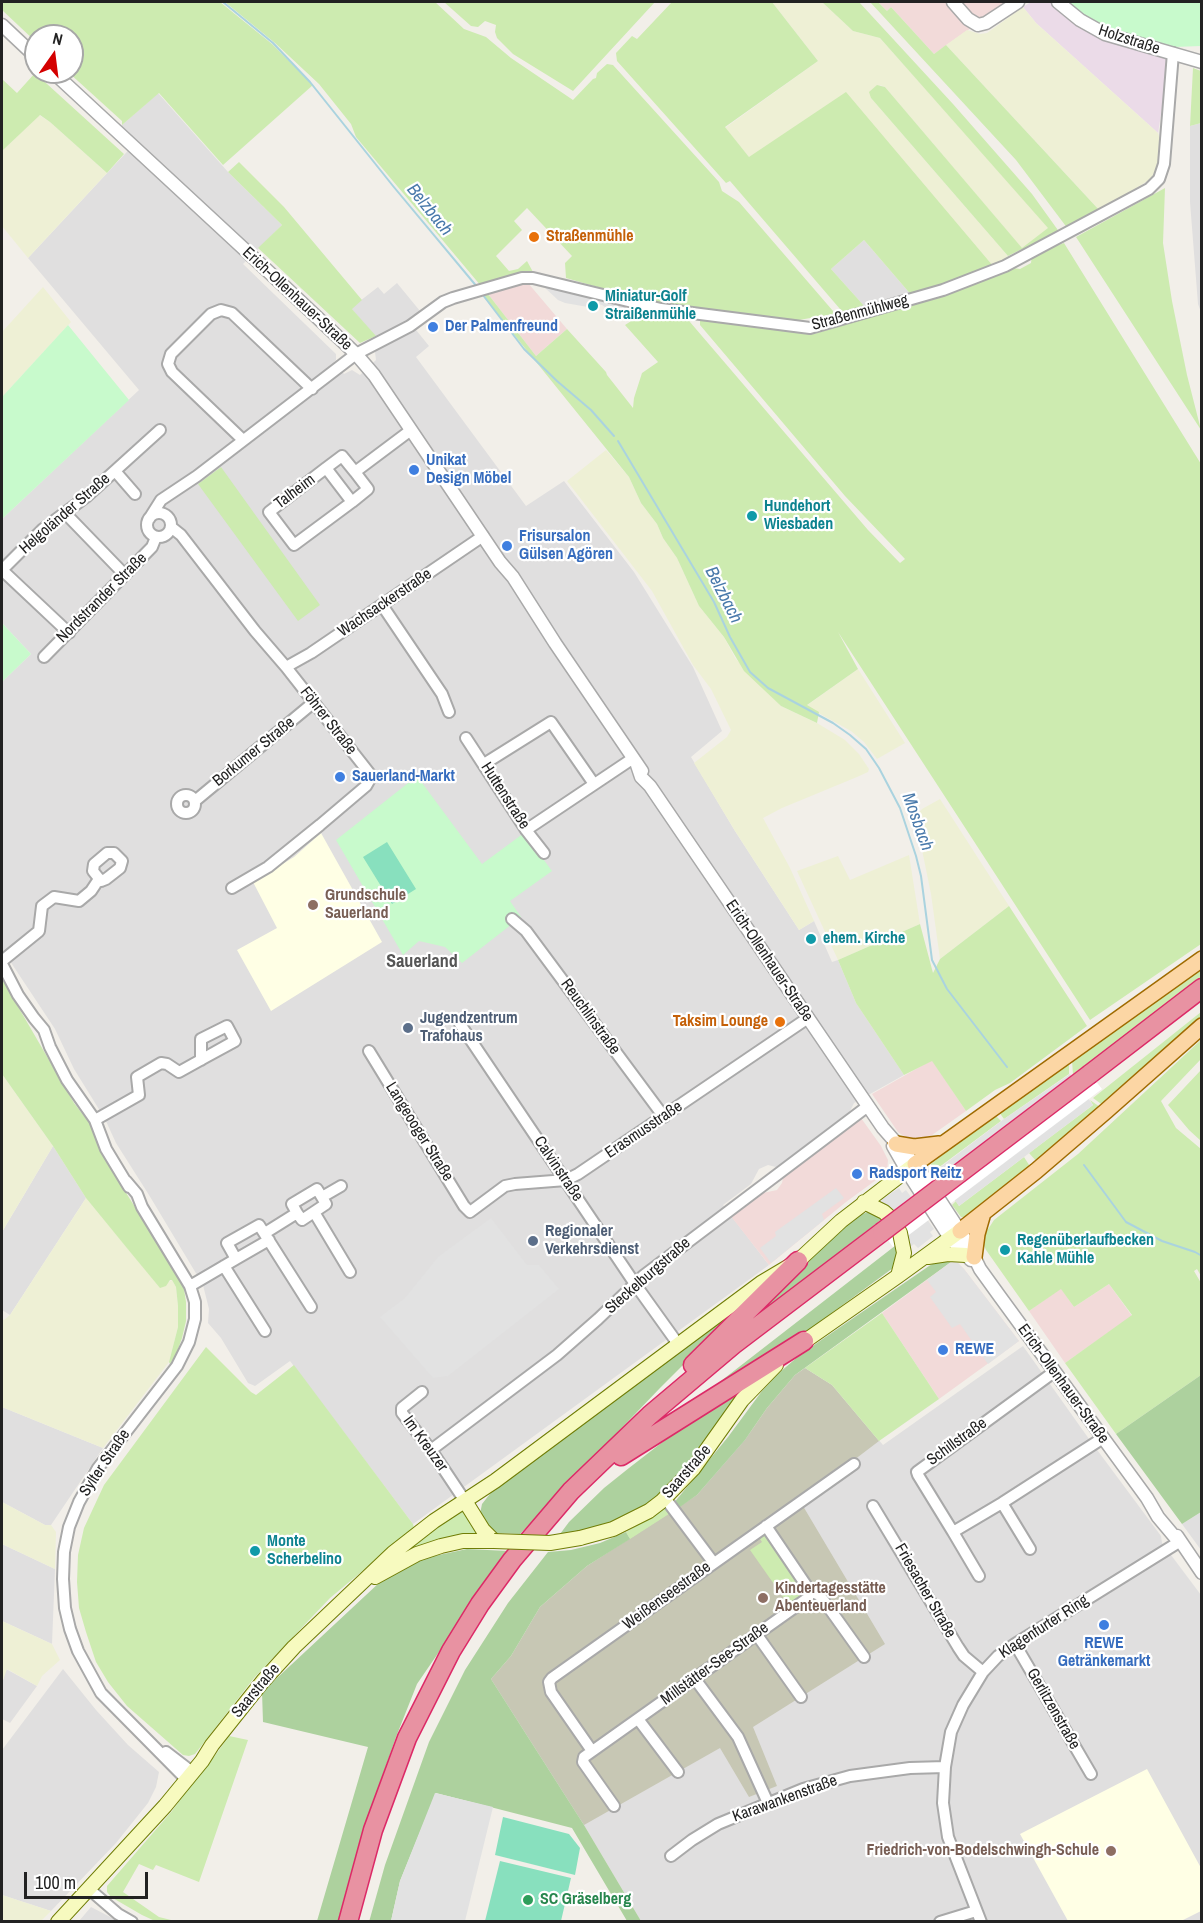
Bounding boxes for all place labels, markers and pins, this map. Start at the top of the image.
place label: Straßenmühle [546,227,633,247]
marker: Straßenmühle [527,230,541,244]
place label: Miniatur-Golf Straißenmühle [605,287,696,325]
marker: Miniatur-Golf Straißenmühle [586,299,600,313]
place label: Der Palmenfreund [445,317,558,337]
marker: Der Palmenfreund [426,320,440,334]
place label: Unikat Design Möbel [426,451,511,489]
marker: Unikat Design Möbel [407,463,421,477]
place label: Hundehort Wiesbaden [764,497,833,535]
marker: Hundehort Wiesbaden [745,509,759,523]
place label: Frisursalon Gülsen Agören [519,527,613,565]
marker: Frisursalon Gülsen Agören [500,539,514,553]
place label: Sauerland-Markt [352,767,455,787]
marker: Sauerland-Markt [333,770,347,784]
place label: Grundschule Sauerland [325,886,406,924]
marker: Grundschule Sauerland [306,898,320,912]
place label: ehem. Kirche [823,929,905,949]
marker: ehem. Kirche [804,932,818,946]
place label: Jugendzentrum Trafohaus [420,1009,518,1047]
place label: Taksim Lounge [673,1012,768,1032]
marker: Taksim Lounge [773,1015,787,1029]
marker: Jugendzentrum Trafohaus [401,1021,415,1035]
place label: Radsport Reitz [869,1164,962,1184]
marker: Radsport Reitz [850,1167,864,1181]
place label: Regionaler Verkehrsdienst [545,1222,639,1260]
place label: Regenüberlaufbecken Kahle Mühle [1017,1231,1154,1269]
marker: Regionaler Verkehrsdienst [526,1234,540,1248]
marker: Regenüberlaufbecken Kahle Mühle [998,1243,1012,1257]
place label: REWE [955,1340,994,1360]
marker: REWE [936,1343,950,1357]
place label: Monte Scherbelino [267,1532,342,1570]
marker: Monte Scherbelino [248,1544,262,1558]
place label: Kindertagesstätte Abenteuerland [775,1579,886,1617]
marker: Kindertagesstätte Abenteuerland [756,1591,770,1605]
marker: REWE Getränkemarkt [1097,1618,1111,1632]
place label: REWE Getränkemarkt [1058,1634,1150,1672]
place label: Friedrich-von-Bodelschwingh-Schule [866,1841,1099,1861]
marker: Friedrich-von-Bodelschwingh-Schule [1104,1844,1118,1858]
place label: SC Gräselberg [540,1890,631,1910]
marker: SC Gräselberg [521,1893,535,1907]

